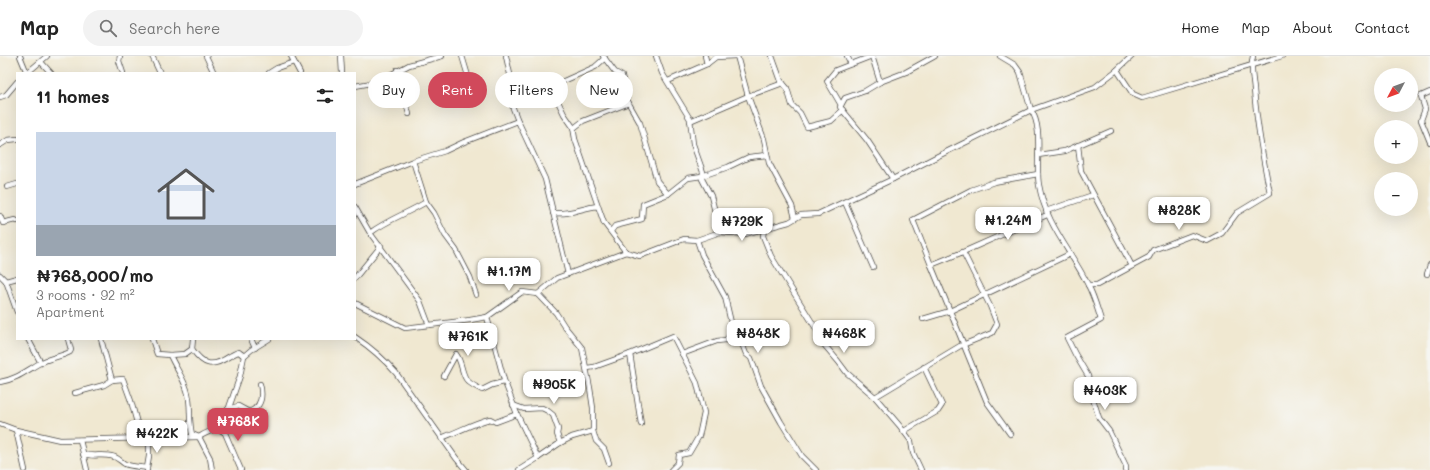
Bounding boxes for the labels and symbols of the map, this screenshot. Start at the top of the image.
north arrow [1374,68,1418,112]
pin: ₦828K [1151,197,1207,231]
pin: ₦1.24M [975,207,1041,241]
pin: ₦729K [714,208,770,242]
pin: ₦1.17M [476,258,542,292]
pin: ₦848K [730,320,786,354]
pin: ₦468K [816,320,872,354]
pin: ₦761K [440,323,496,357]
pin: ₦905K [526,371,582,405]
pin: ₦403K [1077,377,1133,411]
pin: ₦768K [210,408,266,442]
pin: ₦422K [129,420,185,454]

